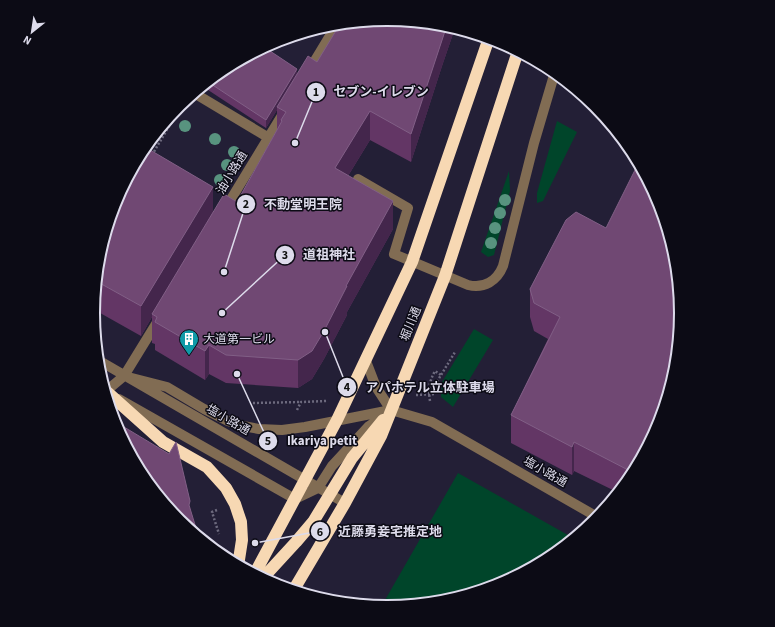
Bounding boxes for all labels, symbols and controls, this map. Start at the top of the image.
north arrow [12,12,52,52]
text: N [20,32,34,49]
callout: セブン-イレブン [306,79,437,104]
text: セブン-イレブン [333,83,429,101]
text: 1 [313,84,319,101]
street label: 油小路通 [212,148,252,198]
callout: 不動堂明王院 [236,192,350,217]
text: 2 [243,196,249,213]
text: 不動堂明王院 [264,196,342,214]
callout: 道祖神社 [275,242,363,267]
text: 道祖神社 [303,246,355,264]
text: 3 [282,247,288,264]
street label: 堀川通 [396,304,426,344]
building icon: 大道第一ビル [178,328,200,356]
place label: 大道第一ビル [203,331,275,348]
callout: アパホテル立体駐車場 [337,375,503,400]
text: 4 [344,379,351,396]
text: アパホテル立体駐車場 [365,379,495,397]
street label: 塩小路通 [203,401,253,439]
callout: Ikariya petit [258,428,365,453]
text: Ikariya petit [287,432,357,450]
text: 5 [265,433,271,450]
street label: 塩小路通 [520,453,570,491]
callout: 近藤勇妾宅推定地 [310,519,450,544]
text: 近藤勇妾宅推定地 [338,523,442,541]
text: 6 [317,524,323,541]

